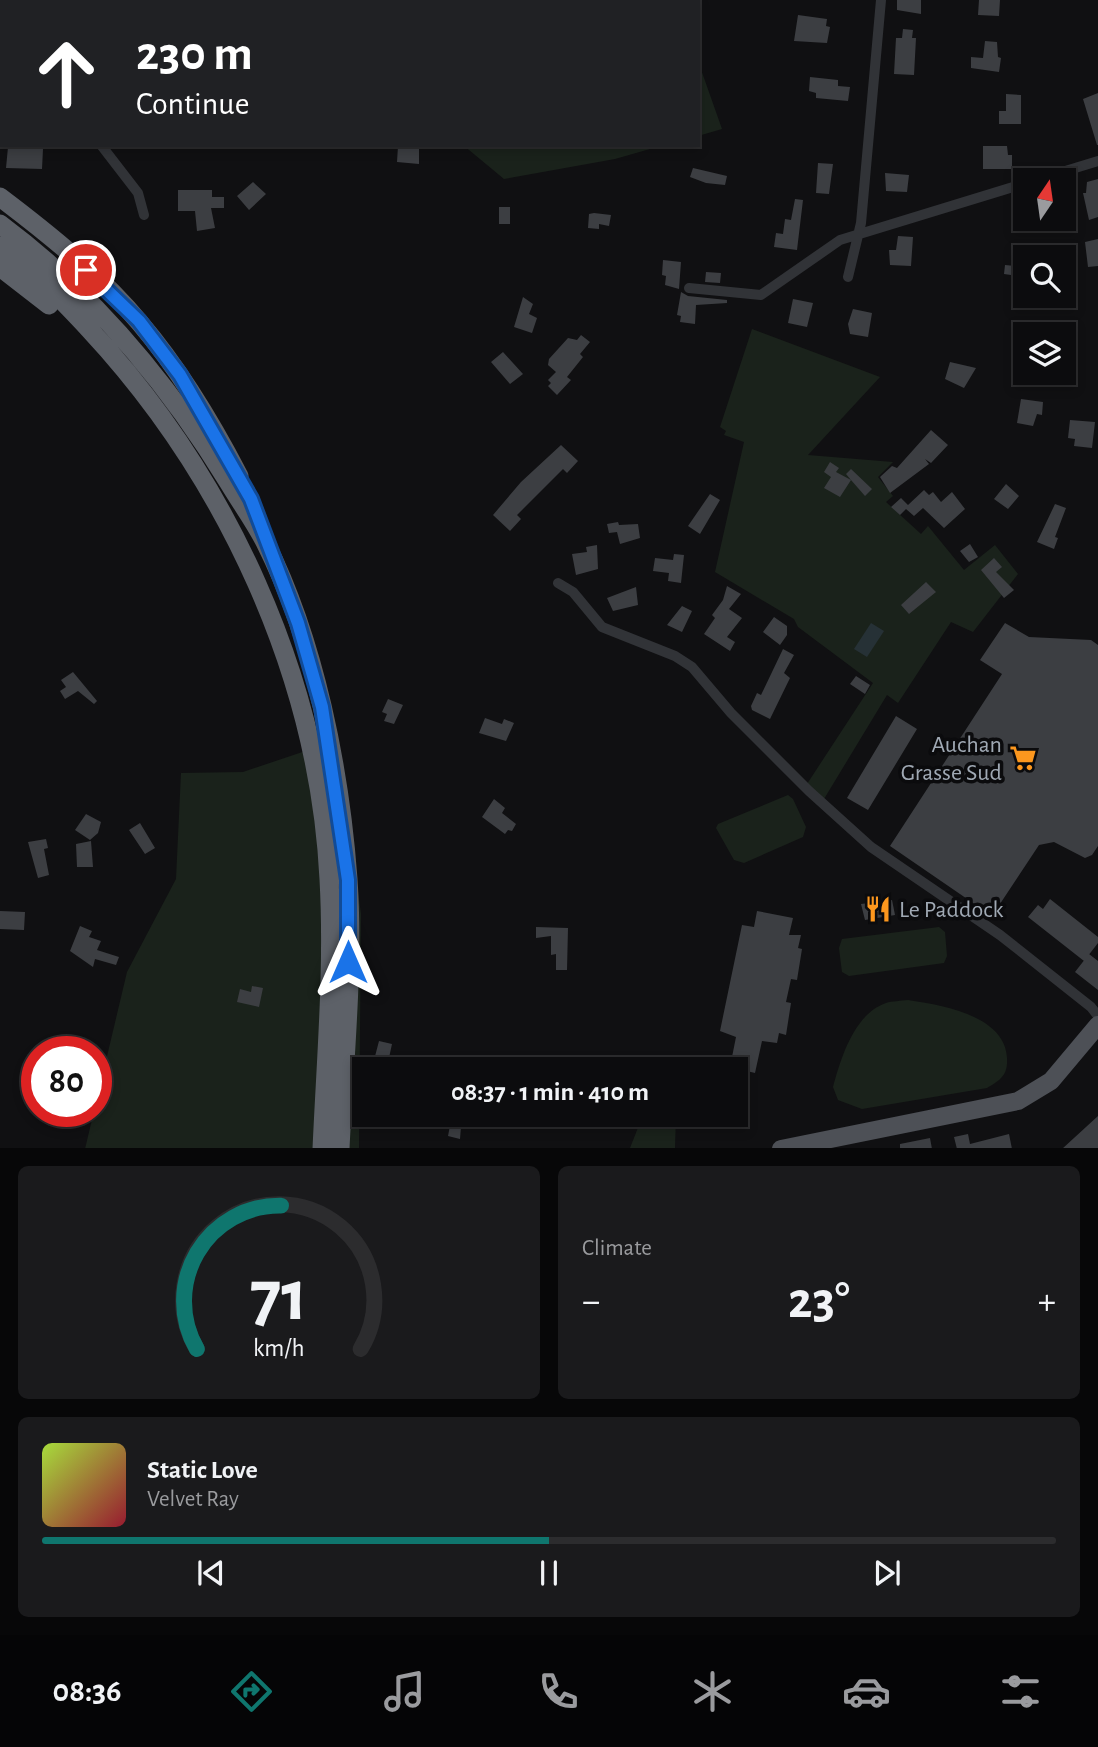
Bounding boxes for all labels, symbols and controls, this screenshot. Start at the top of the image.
icon: ahead [21,28,112,119]
text: 230 m [136,30,253,79]
text: Continue [136,88,249,120]
north arrow [1013,168,1076,231]
map controls [1013,168,1076,385]
pin [56,240,116,300]
button: search [1013,245,1076,308]
icon: arrive [67,251,105,289]
button: layers [1013,322,1076,385]
place label: Auchan Grasse Sud [901,733,1002,785]
supermarket icon: Auchan Grasse Sud [1008,743,1038,773]
restaurant icon: Le Paddock [863,894,893,924]
place label: Le Paddock [899,898,1003,922]
position arrow [311,925,385,999]
speed limit sign: 80 [21,1036,112,1127]
text: 08:37 · 1 min · 410 m [451,1079,649,1105]
text: Climate [582,1237,652,1260]
text: 71 [250,1261,308,1334]
text: 23° [788,1275,850,1327]
text: − [582,1283,600,1321]
text: + [1038,1283,1056,1321]
text: km/h [253,1335,305,1360]
text: Static Love [147,1457,258,1483]
text: Velvet Ray [147,1488,239,1511]
icon: previous [192,1554,230,1592]
icon: pause [530,1554,568,1592]
icon: next [868,1554,906,1592]
icon: directions [227,1667,276,1716]
icon: music [380,1667,429,1716]
icon: phone [534,1667,583,1716]
icon: climate [688,1667,737,1716]
icon: car [842,1667,891,1716]
icon: filters [996,1667,1045,1716]
text: 08:36 [52,1675,122,1707]

